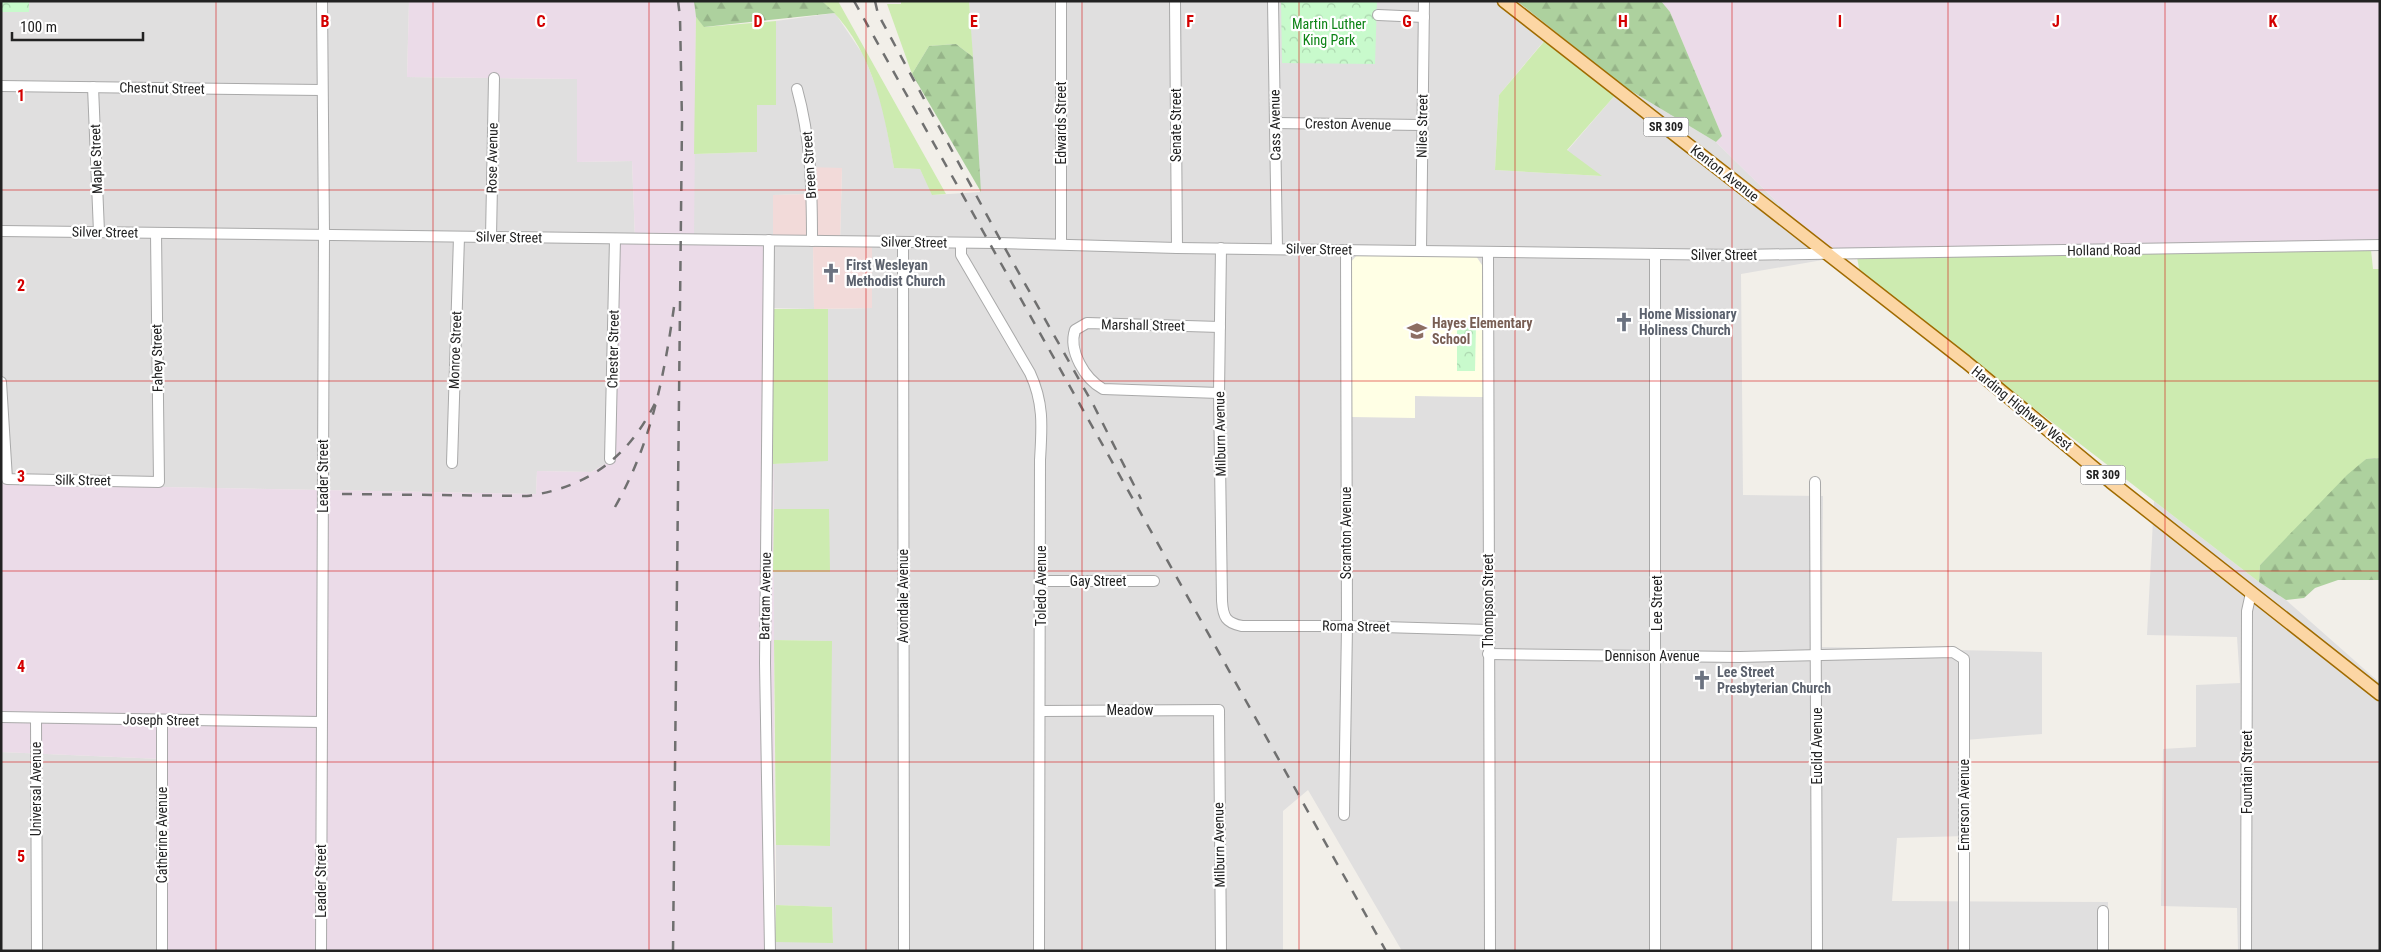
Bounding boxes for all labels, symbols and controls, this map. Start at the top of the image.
scale bar [12,10,144,42]
text: B [321,12,330,31]
text: C [536,12,546,31]
text: D [753,12,763,31]
text: E [970,12,978,31]
text: F [1186,12,1194,31]
text: G [1402,12,1412,31]
text: H [1618,12,1628,31]
text: I [1838,12,1842,31]
text: J [2052,12,2060,31]
text: K [2269,12,2278,31]
park label: Martin Luther King Park [1292,16,1366,48]
text: 100 m [20,18,57,36]
street label: Chestnut Street [119,79,205,97]
street label: Edwards Street [1053,81,1069,165]
text: 1 [17,86,25,105]
street label: Senate Street [1168,88,1184,162]
street label: Cass Avenue [1266,89,1284,161]
street label: Niles Street [1413,94,1431,158]
street label: Creston Avenue [1305,115,1392,133]
road number: SR 309 [1644,118,1688,136]
street label: Rose Avenue [483,122,501,194]
street label: Maple Street [87,124,105,194]
street label: Breen Street [799,131,819,199]
street label: Kenton Avenue [1688,141,1763,205]
street label: Silver Street [72,223,138,241]
street label: Silver Street [476,228,542,246]
street label: Silver Street [881,233,947,251]
street label: Silver Street [1286,240,1352,258]
street label: Holland Road [2067,241,2141,259]
street label: Silver Street [1691,247,1757,263]
place label: First Wesleyan Methodist Church [846,257,946,289]
church icon: First Wesleyan Methodist Church [820,262,842,284]
text: 2 [17,276,25,295]
place label: Home Missionary Holiness Church [1639,306,1737,338]
street label: Chester Street [604,310,622,388]
street label: Monroe Street [446,311,464,389]
church icon: Home Missionary Holiness Church [1613,311,1635,333]
place label: Hayes Elementary School [1432,315,1533,347]
street label: Marshall Street [1101,316,1185,334]
school or university icon: Hayes Elementary School [1406,320,1428,342]
street label: Fahey Street [148,324,166,392]
street label: Harding Highway West [1969,363,2075,453]
street label: Milburn Avenue [1211,391,1229,477]
street label: Leader Street [315,439,331,513]
road number: SR 309 [2080,466,2126,484]
text: 3 [17,467,25,486]
street label: Silk Street [55,472,111,488]
street label: Scranton Avenue [1338,486,1354,579]
street label: Toledo Avenue [1033,545,1049,626]
street label: Avondale Avenue [895,548,911,643]
street label: Bartram Avenue [756,552,774,640]
street label: Thompson Street [1480,554,1496,648]
street label: Gay Street [1070,573,1126,589]
street label: Lee Street [1649,575,1665,631]
street label: Roma Street [1322,617,1390,635]
street label: Dennison Avenue [1604,648,1700,664]
text: 4 [17,657,25,676]
place label: Lee Street Presbyterian Church [1717,664,1831,696]
church icon: Lee Street Presbyterian Church [1691,669,1713,691]
street label: Meadow [1107,702,1153,718]
street label: Euclid Avenue [1809,707,1825,784]
street label: Joseph Street [123,711,199,729]
street label: Fountain Street [2239,730,2255,814]
street label: Universal Avenue [28,741,44,836]
street label: Emerson Avenue [1956,759,1972,851]
street label: Catherine Avenue [154,786,170,883]
street label: Milburn Avenue [1210,802,1228,888]
street label: Leader Street [313,844,329,918]
text: 5 [17,847,25,866]

